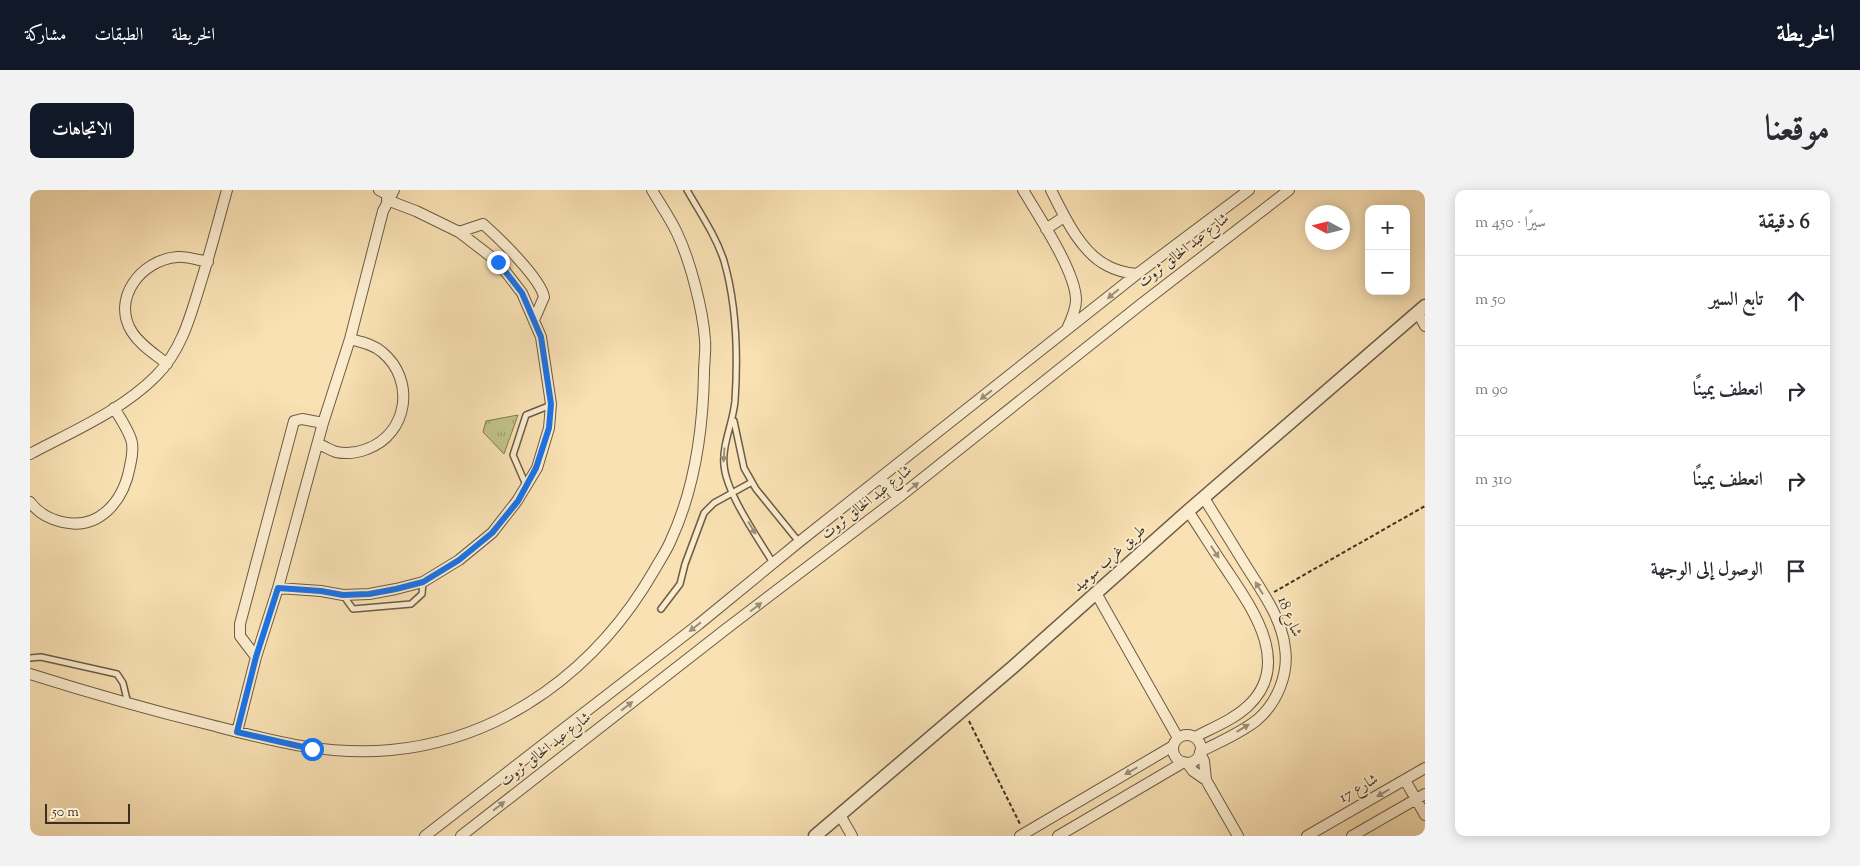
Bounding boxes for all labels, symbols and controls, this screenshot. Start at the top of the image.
text: الخريطة [1777,18,1835,52]
text: مشاركة [25,23,66,49]
text: الطبقات [94,23,143,49]
text: الخريطة [171,23,215,49]
button: الاتجاهات [30,103,134,158]
text: موقعنا [1765,105,1830,156]
north arrow [1305,205,1350,250]
map controls [1365,205,1410,295]
button: + [1365,205,1410,250]
text: 6 دقيقة [1758,208,1810,238]
street label: شارع عبد الخالق ثروت [1134,209,1235,294]
text: سيرًا · 450 m [1475,212,1546,235]
button: − [1365,250,1410,295]
route end [487,251,510,274]
text: تابع السير [1709,287,1763,314]
icon: ahead [1782,287,1810,315]
one-way arrow [1107,289,1120,300]
text: 50 m [1475,289,1506,312]
text: انعطف يمينًا [1693,377,1763,404]
icon: right [1782,377,1810,405]
text: 90 m [1475,379,1508,402]
one-way arrow [980,390,993,401]
one-way arrow [720,448,728,464]
street label: شارع عبد الخالق ثروت [817,461,918,546]
text: انعطف يمينًا [1693,467,1763,494]
icon: right [1782,467,1810,495]
text: 310 m [1475,469,1512,492]
one-way arrow [906,481,919,492]
street label: طريق غرب سوميد [1069,520,1151,598]
one-way arrow [748,521,757,534]
one-way arrow [1210,545,1220,559]
text: الوصول إلى الوجهة [1651,557,1763,584]
icon: arrive [1782,557,1810,585]
one-way arrow [1255,581,1264,594]
street label: شارع 18 [1270,594,1307,641]
one-way arrow [749,601,762,612]
one-way arrow [689,622,702,633]
one-way arrow [620,701,633,712]
street label: شارع عبد الخالق ثروت [496,708,597,793]
one-way arrow [1236,724,1249,733]
route start [301,738,324,761]
one-way arrow [1124,766,1138,775]
street label: شارع 17 [1336,769,1383,809]
one-way arrow [1376,788,1389,797]
scale bar [45,801,130,824]
one-way arrow [492,801,506,811]
text: 50 m [52,803,79,823]

